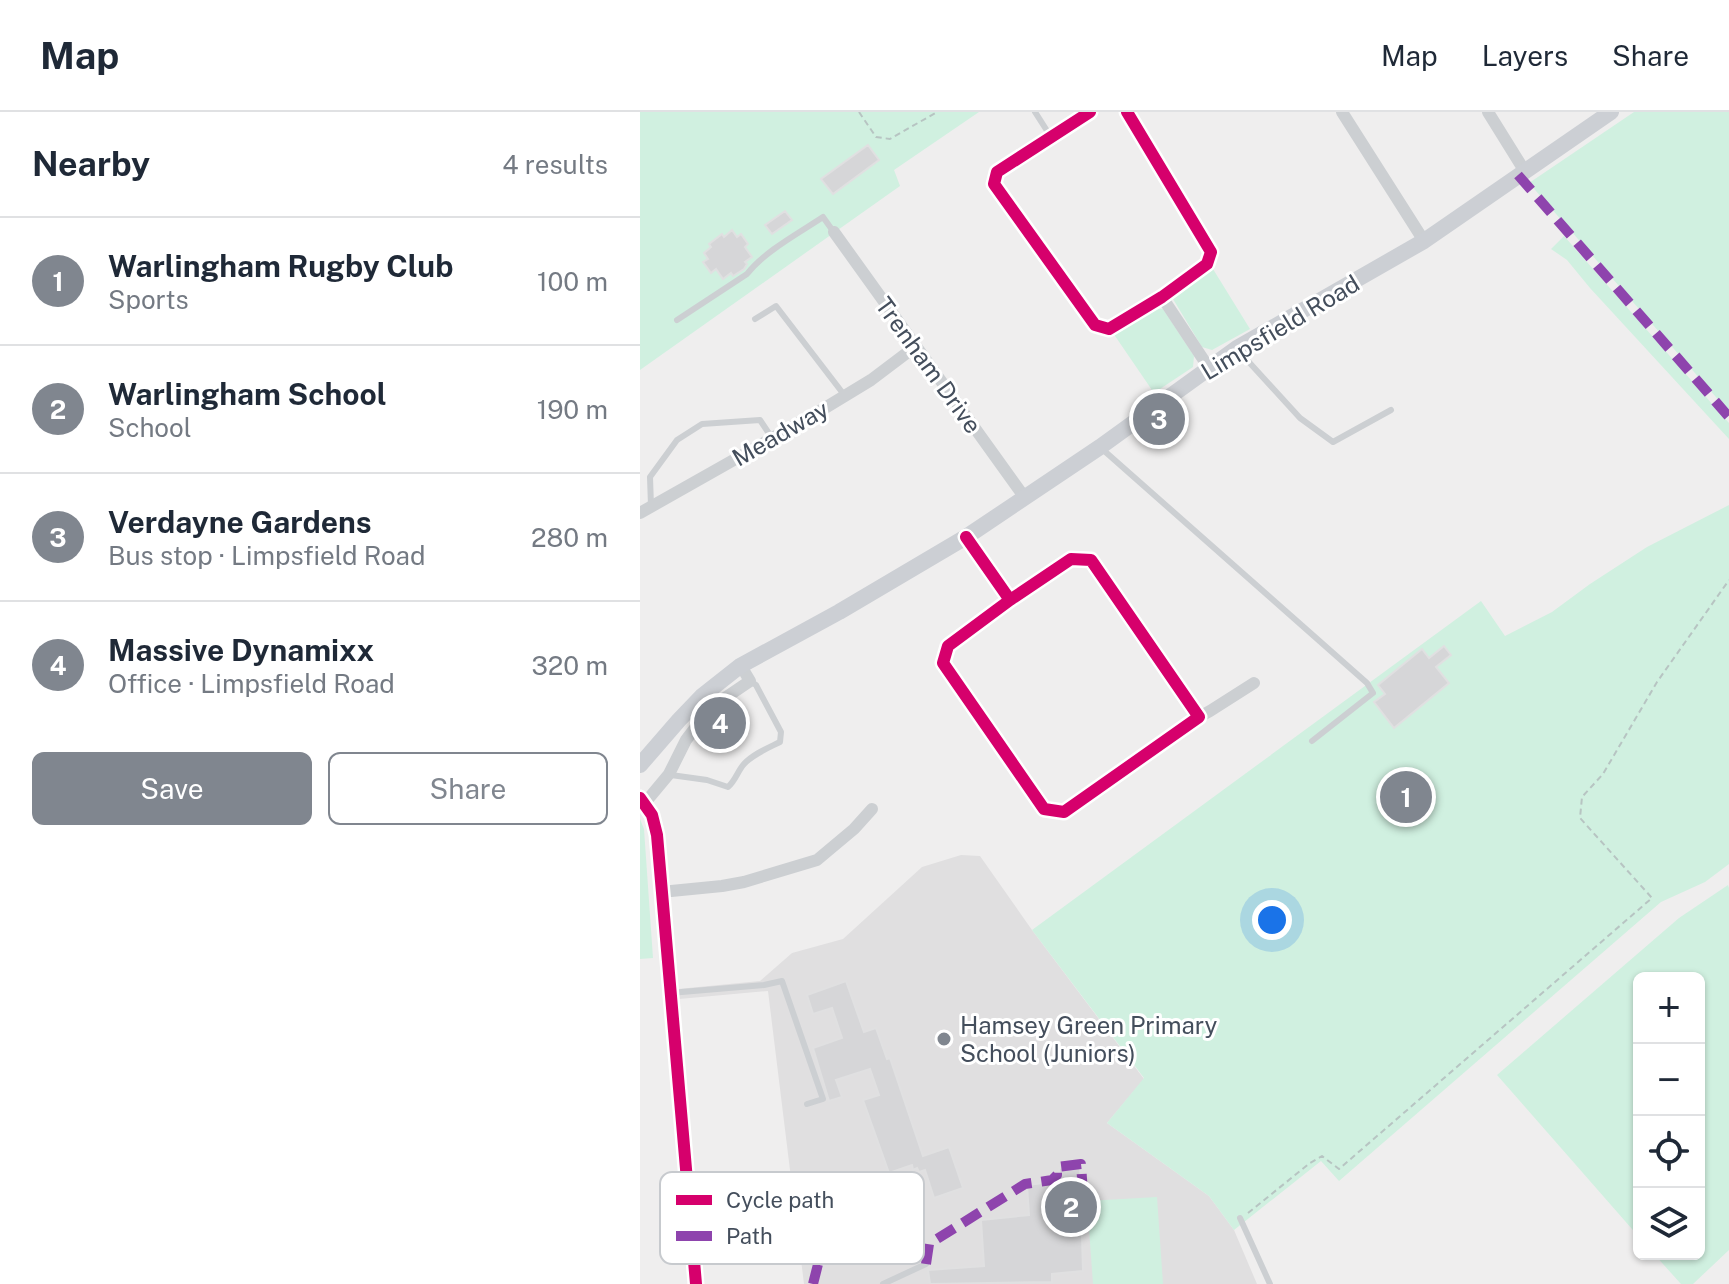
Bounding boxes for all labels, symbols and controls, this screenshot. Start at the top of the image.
text: Map [40,33,119,78]
text: Map [1381,39,1438,72]
text: Layers [1482,39,1568,72]
text: Share [1612,39,1689,72]
text: Nearby [32,144,150,184]
text: 4 results [502,149,608,180]
text: Warlingham Rugby Club [108,248,454,284]
text: 1 [52,266,64,297]
text: 100 m [537,266,608,297]
street label: Limpsfield Road [1196,269,1364,385]
text: Sports [108,284,189,315]
street label: Trenham Drive [870,292,988,438]
text: Warlingham School [108,376,387,412]
pin: 3 [1133,389,1185,449]
text: 2 [50,394,66,425]
text: 190 m [537,394,608,425]
street label: Meadway [727,394,833,472]
text: School [108,412,192,443]
text: Verdayne Gardens [108,504,372,540]
text: 3 [49,522,67,553]
text: 280 m [531,522,608,553]
text: Bus stop · Limpsfield Road [108,540,425,571]
text: Massive Dynamixx [108,632,374,668]
text: 4 [49,650,67,681]
text: 320 m [531,650,608,681]
text: Office · Limpsfield Road [108,668,395,699]
pin: 4 [694,693,746,753]
button: Save [32,752,312,825]
button: Share [328,752,608,825]
pin: 1 [1380,767,1432,827]
your location [1252,900,1292,940]
map controls [1633,972,1705,1260]
button: + [1633,972,1705,1044]
place label: Hamsey Green Primary School (Juniors) [960,1011,1217,1067]
marker: Hamsey Green Primary School (Juniors) [935,1030,953,1048]
button: − [1633,1044,1705,1116]
button: locate [1633,1116,1705,1188]
legend [660,1172,924,1264]
pin: 2 [1045,1177,1097,1237]
text: Cycle path [726,1187,834,1213]
button: layers [1633,1188,1705,1260]
text: Path [726,1223,773,1249]

